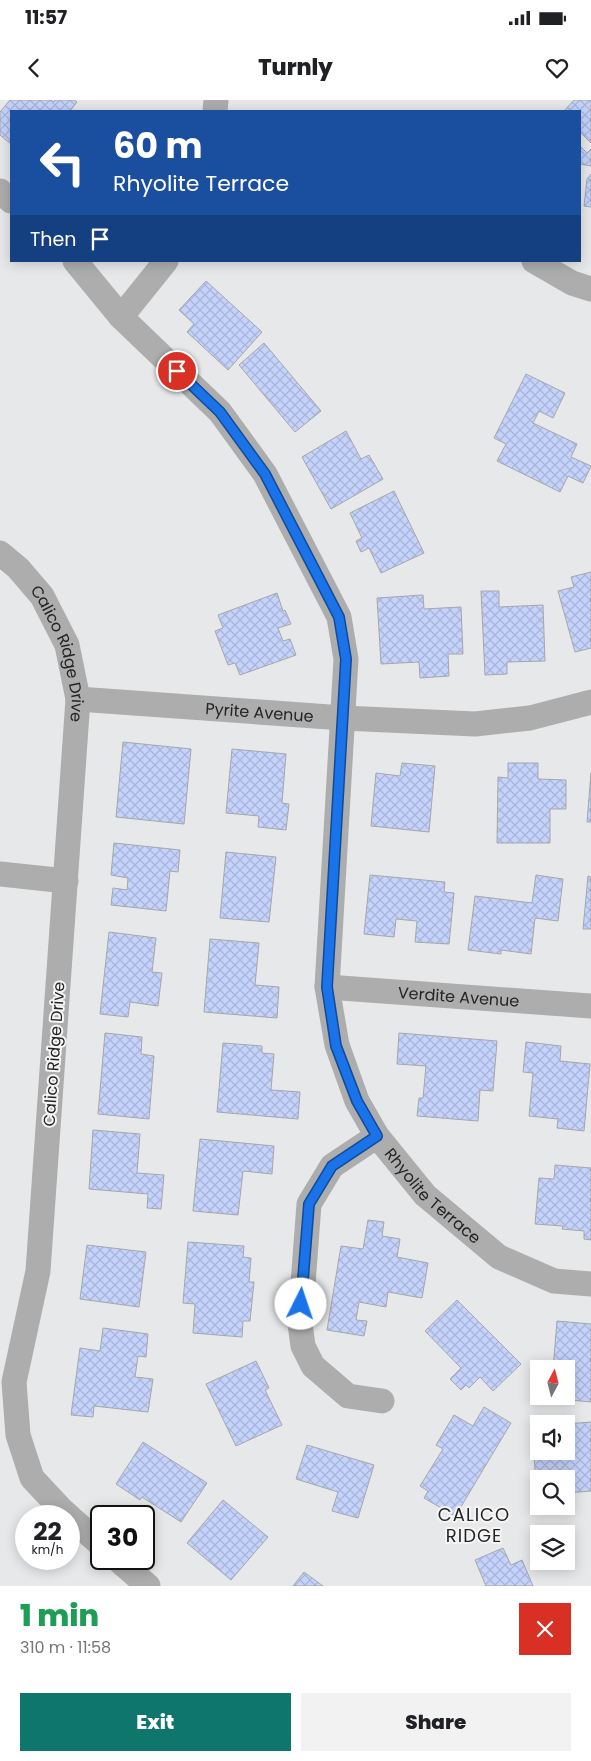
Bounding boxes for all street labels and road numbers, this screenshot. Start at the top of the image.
street label: Calico Ridge Drive [26,580,89,723]
street label: Pyrite Avenue [205,697,314,727]
street label: Calico Ridge Drive [37,981,71,1127]
street label: Verdite Avenue [397,981,520,1012]
street label: Rhyolite Terrace [379,1143,486,1249]

